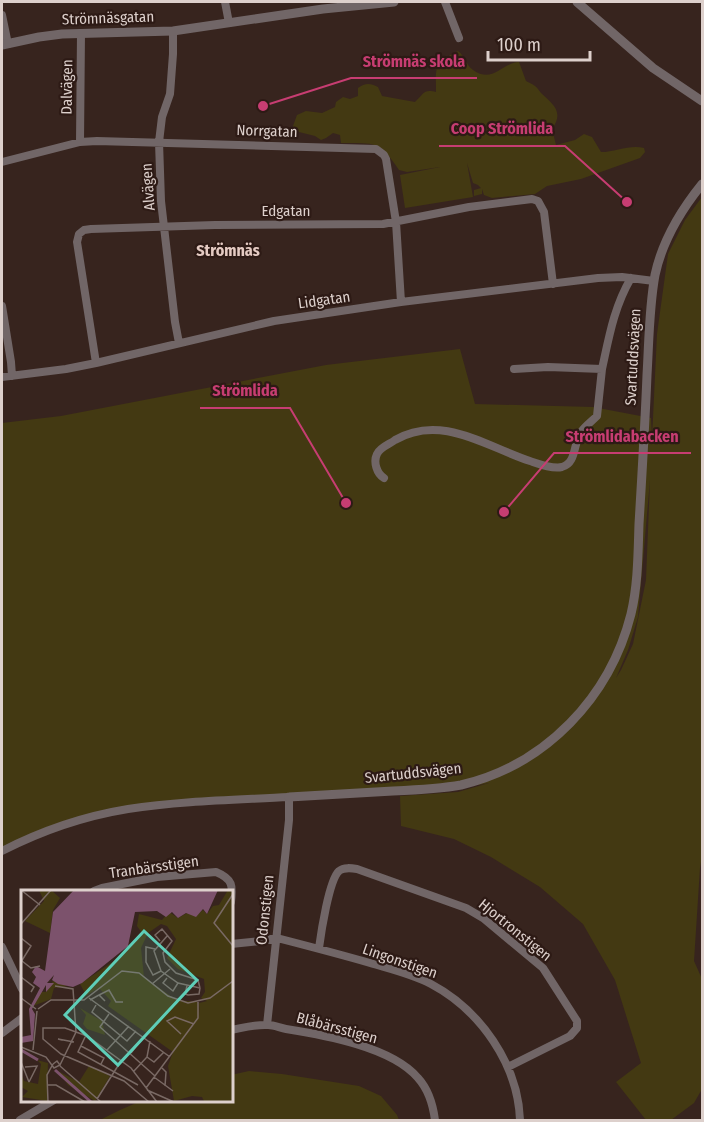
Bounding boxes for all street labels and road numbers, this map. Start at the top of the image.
street label: Strömnäsgatan [62,7,154,29]
street label: Dalvägen [58,59,76,115]
street label: Norrgatan [236,121,298,141]
street label: Alvägen [137,163,159,211]
street label: Edgatan [262,202,310,220]
street label: Lidgatan [297,287,351,313]
street label: Svartuddsvägen [621,308,645,406]
street label: Svartuddsvägen [364,759,462,787]
street label: Tranbärsstigen [108,852,200,882]
street label: Odonstigen [252,874,278,946]
street label: Hjortronstigen [475,895,555,965]
street label: Lingonstigen [360,940,440,982]
street label: Blåbärsstigen [295,1009,379,1047]

